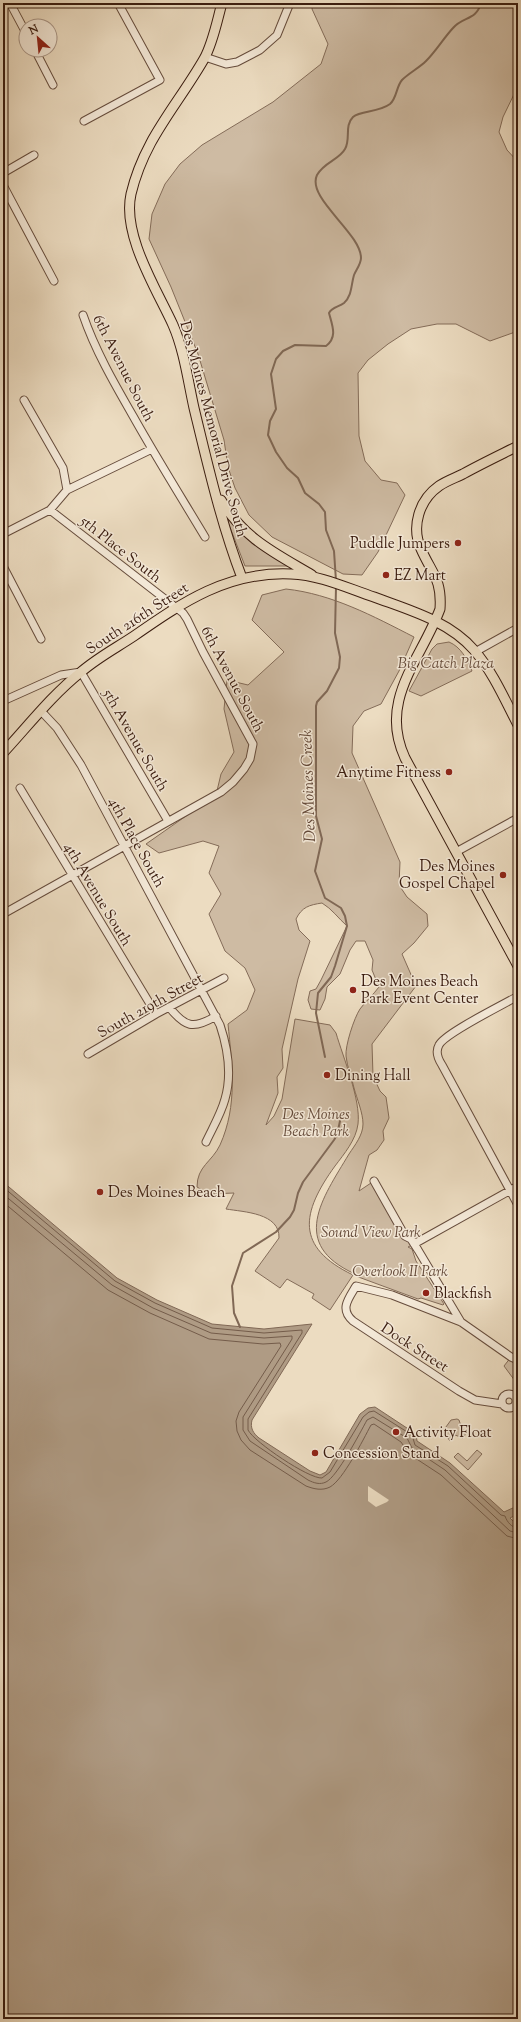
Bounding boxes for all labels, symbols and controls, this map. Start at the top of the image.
north arrow [18,18,58,58]
text: N [25,21,42,40]
street label: 6th Avenue South [87,312,159,426]
street label: Des Moines Memorial Drive South [174,319,252,540]
street label: 5th Place South [74,511,165,589]
place label: Puddle Jumpers [350,534,450,555]
marker: Puddle Jumpers [453,538,463,548]
place label: EZ Mart [394,566,446,587]
marker: EZ Mart [381,570,391,580]
street label: South 216th Street [82,578,193,660]
street label: 6th Avenue South [195,623,269,737]
park label: Big Catch Plaza [398,654,494,675]
street label: 5th Avenue South [96,685,173,796]
water label: Des Moines Creek [296,729,323,843]
place label: Anytime Fitness [336,763,441,784]
marker: Anytime Fitness [444,767,454,777]
street label: 4th Place South [102,794,169,892]
street label: 4th Avenue South [57,839,136,951]
place label: Des Moines Gospel Chapel [399,857,495,895]
marker: Des Moines Gospel Chapel [498,870,508,880]
street label: South 219th Street [94,969,207,1044]
place label: Des Moines Beach Park Event Center [361,972,479,1010]
marker: Des Moines Beach Park Event Center [348,985,358,995]
place label: Dining Hall [335,1066,411,1087]
marker: Dining Hall [322,1070,332,1080]
park label: Des Moines Beach Park [282,1105,350,1143]
place label: Des Moines Beach [108,1183,226,1204]
marker: Des Moines Beach [95,1187,105,1197]
park label: Sound View Park [321,1223,421,1244]
park label: Overlook II Park [352,1262,448,1283]
place label: Blackfish [434,1284,492,1305]
marker: Blackfish [421,1288,431,1298]
street label: Dock Street [376,1319,452,1378]
place label: Activity Float [404,1423,492,1444]
marker: Activity Float [391,1427,401,1437]
place label: Concession Stand [323,1444,440,1465]
marker: Concession Stand [310,1448,320,1458]

